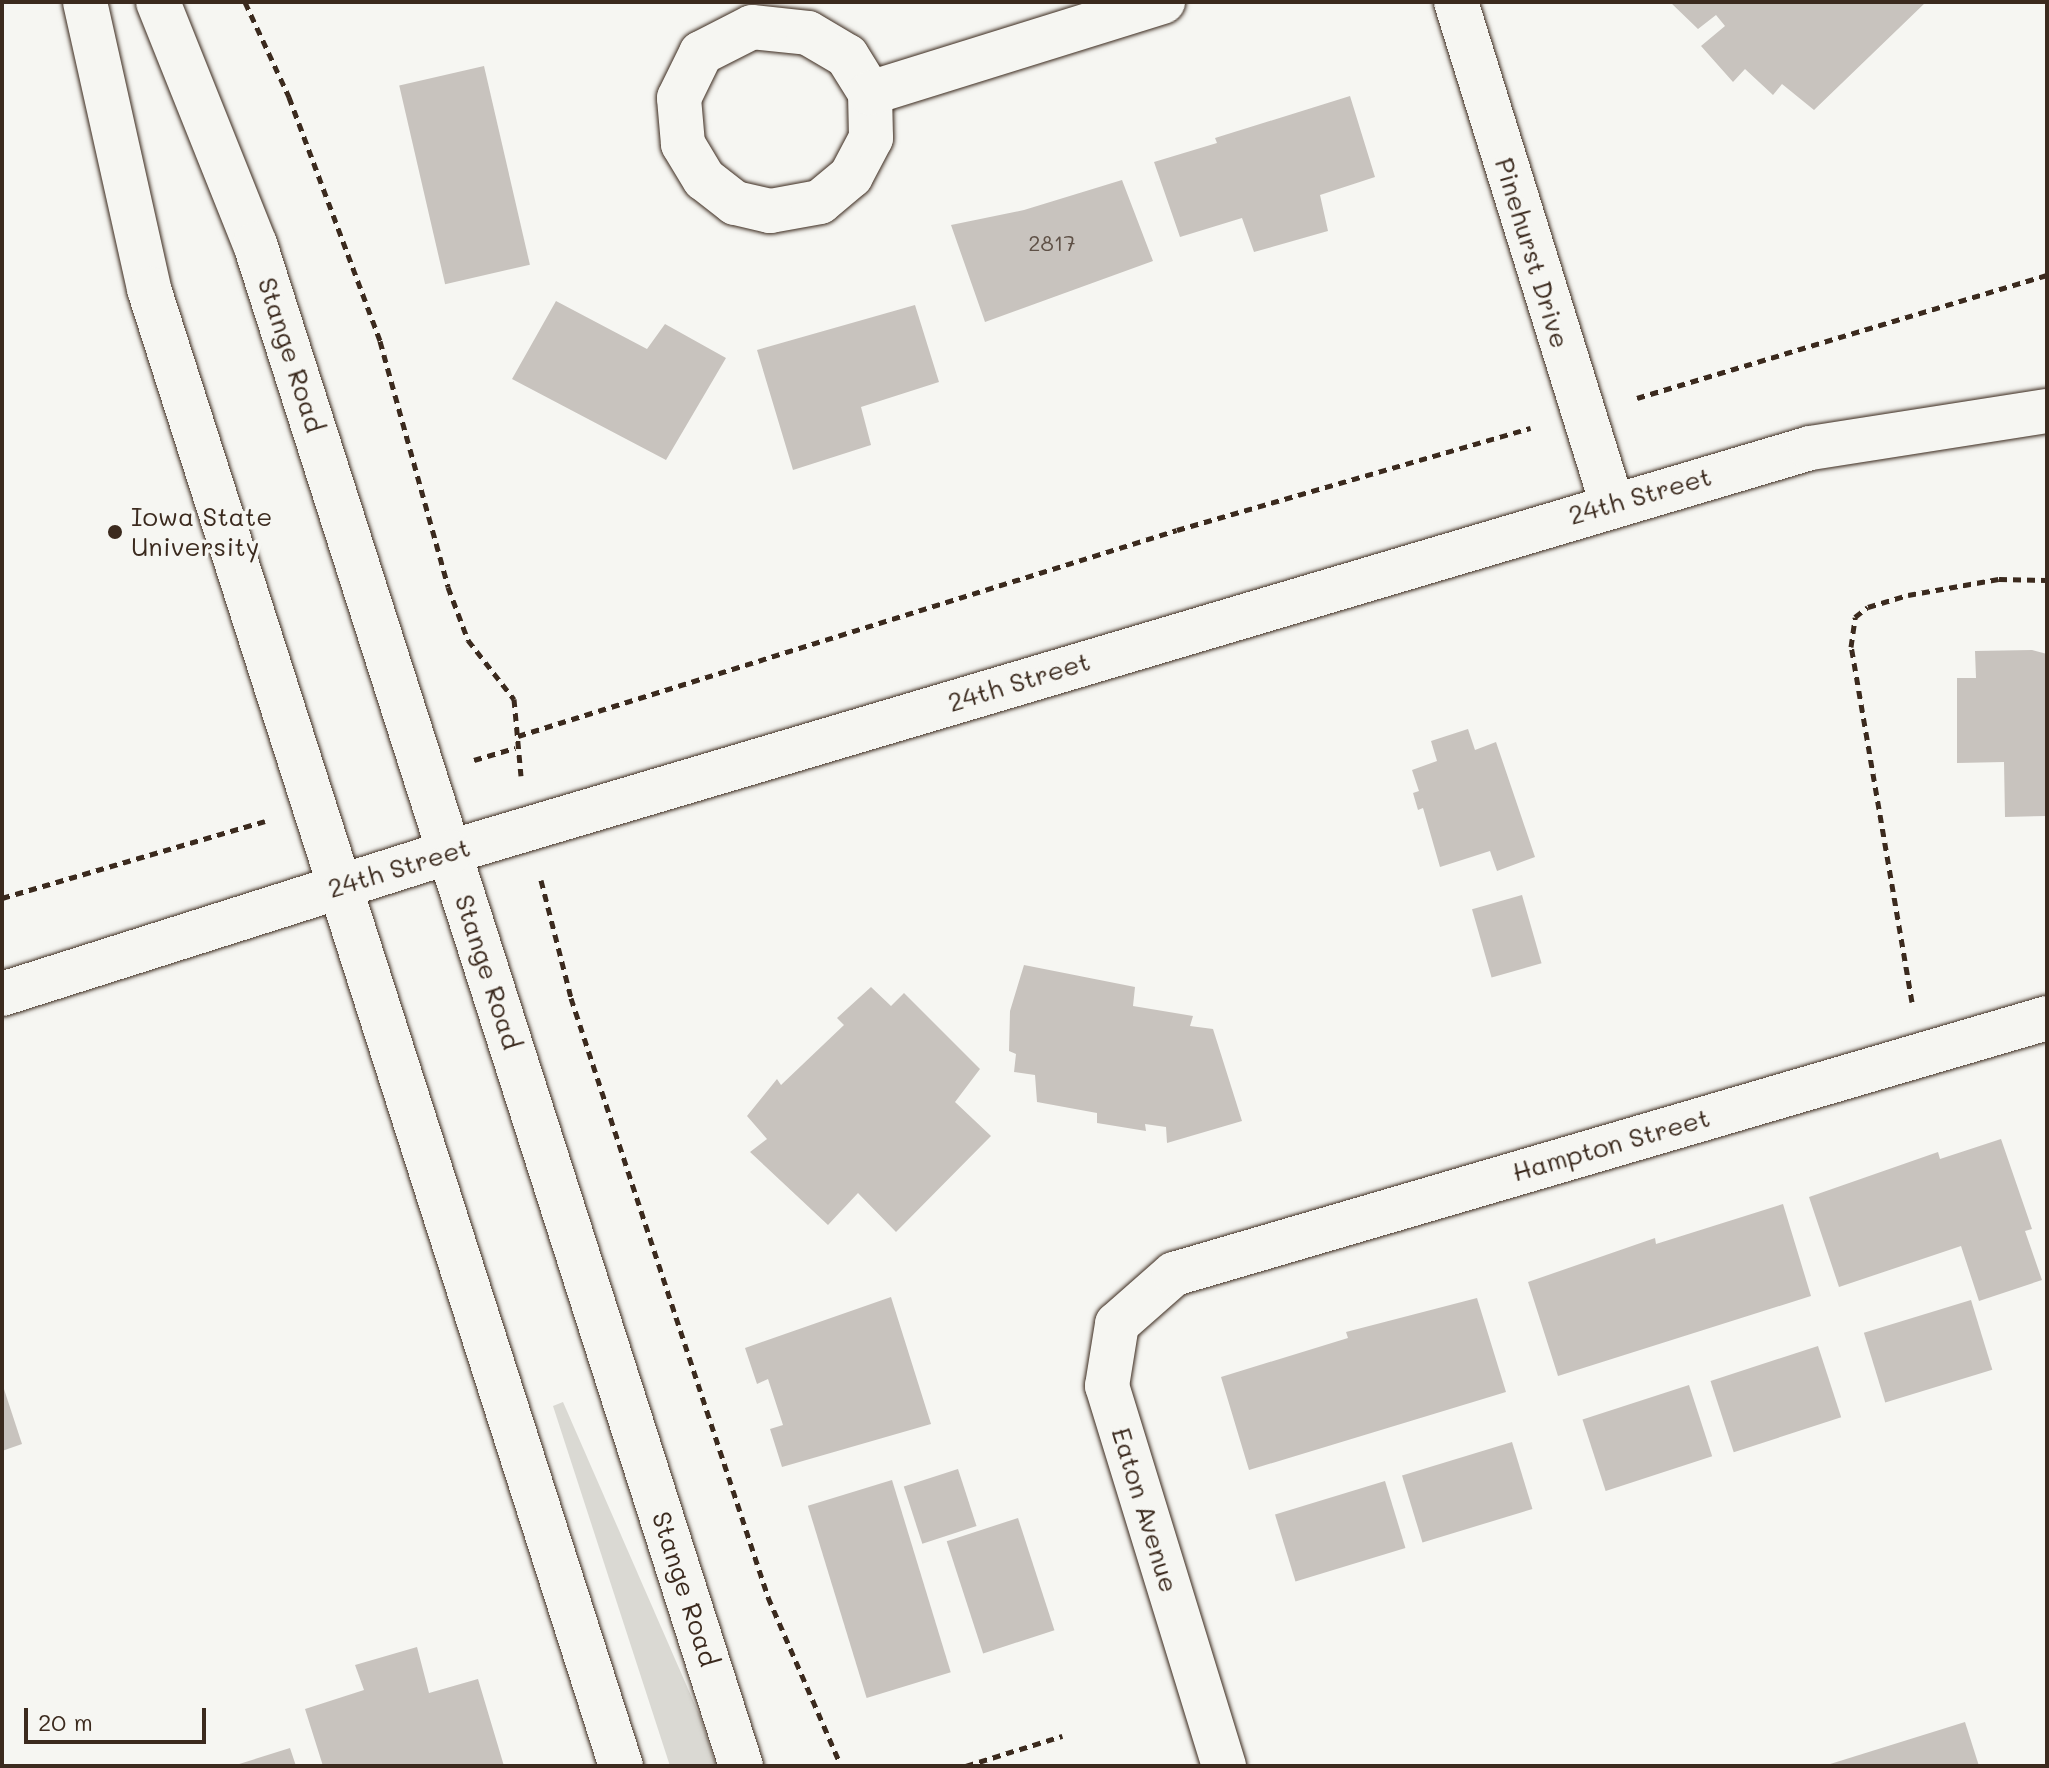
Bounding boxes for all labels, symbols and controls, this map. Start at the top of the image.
street label: Pinehurst Drive [1488,154,1576,352]
house number: 2817 [1028,230,1076,256]
street label: Stange Road [251,274,331,436]
street label: 24th Street [1565,461,1715,531]
place label: Iowa State University [131,501,272,562]
marker: Iowa State University [106,523,124,541]
street label: 24th Street [944,646,1094,718]
street label: 24th Street [324,832,474,904]
street label: Stange Road [448,891,528,1053]
street label: Hampton Street [1509,1102,1713,1188]
street label: Eaton Avenue [1105,1424,1185,1596]
street label: Stange Road [645,1508,725,1670]
scale bar [28,1692,210,1742]
text: 20 m [38,1706,93,1737]

